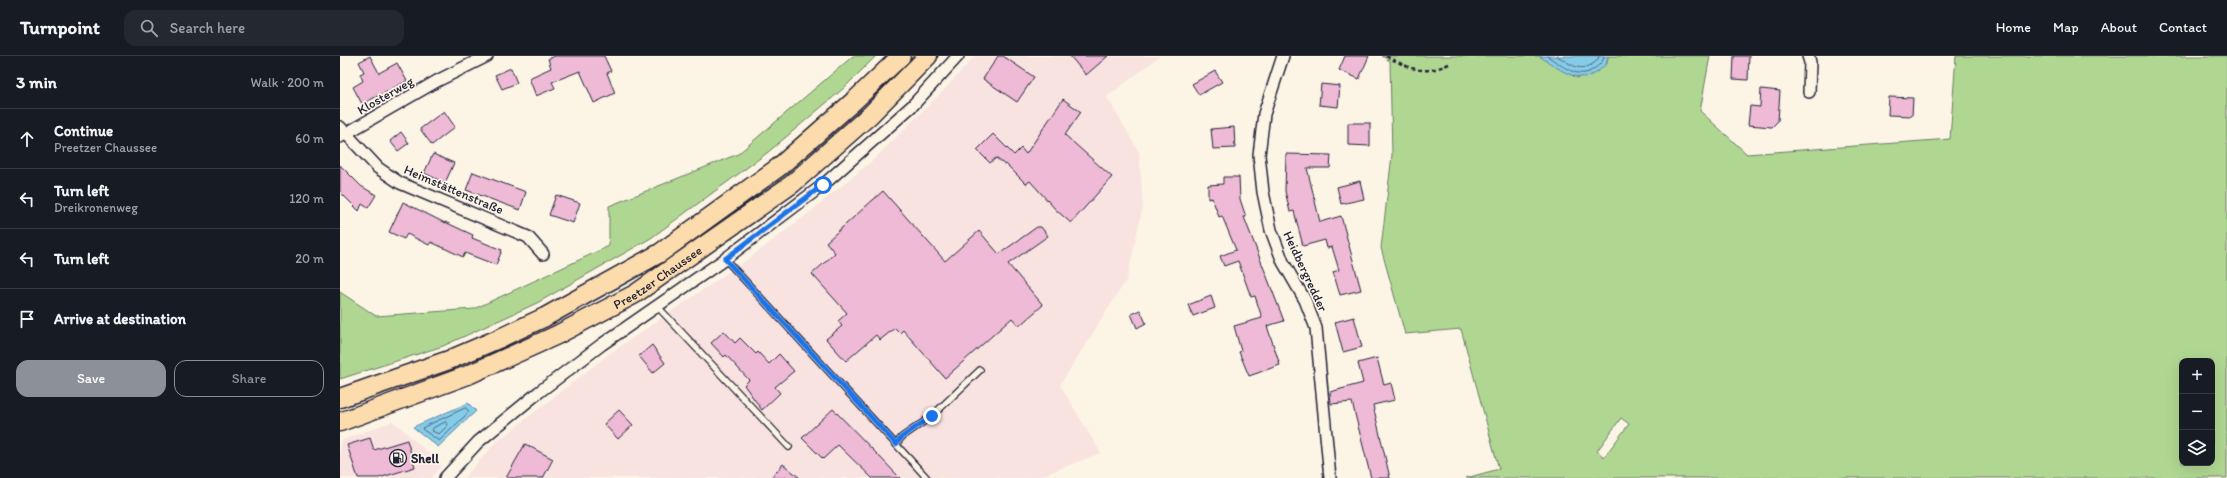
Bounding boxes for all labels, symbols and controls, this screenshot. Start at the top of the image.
search box [124,10,404,46]
text: Turnpoint [20,16,100,39]
icon: search [138,17,160,39]
text: Search here [170,19,245,37]
text: Home [1996,19,2031,36]
text: Map [2053,19,2079,36]
text: About [2101,19,2137,36]
text: Contact [2159,19,2207,36]
text: 3 min [16,72,57,92]
street label: Klosterweg [354,73,416,118]
text: Walk · 200 m [251,75,324,90]
text: Continue [54,122,113,140]
icon: ahead [16,128,38,150]
text: 60 m [295,131,324,146]
text: Preetzer Chaussee [54,140,157,155]
street label: Heimstättenstraße [402,162,506,217]
route start [814,176,832,194]
text: Turn left [54,182,109,200]
icon: left [16,188,38,210]
text: 120 m [289,191,324,206]
text: Dreikronenweg [54,200,138,215]
street label: Heidbergredder [1280,229,1331,314]
street label: Preetzer Chaussee [611,243,705,312]
icon: left [16,248,38,270]
text: Turn left [54,250,109,268]
text: 20 m [295,251,324,266]
icon: arrive [16,308,38,330]
text: Arrive at destination [54,310,186,328]
map controls [2179,358,2215,466]
button: + [2179,358,2215,394]
button: Save [16,360,166,397]
button: Share [174,360,324,397]
button: − [2179,394,2215,430]
route end [923,407,941,425]
button: layers [2179,430,2215,466]
fuel station icon: Shell [388,448,408,468]
place label: Shell [411,451,439,466]

